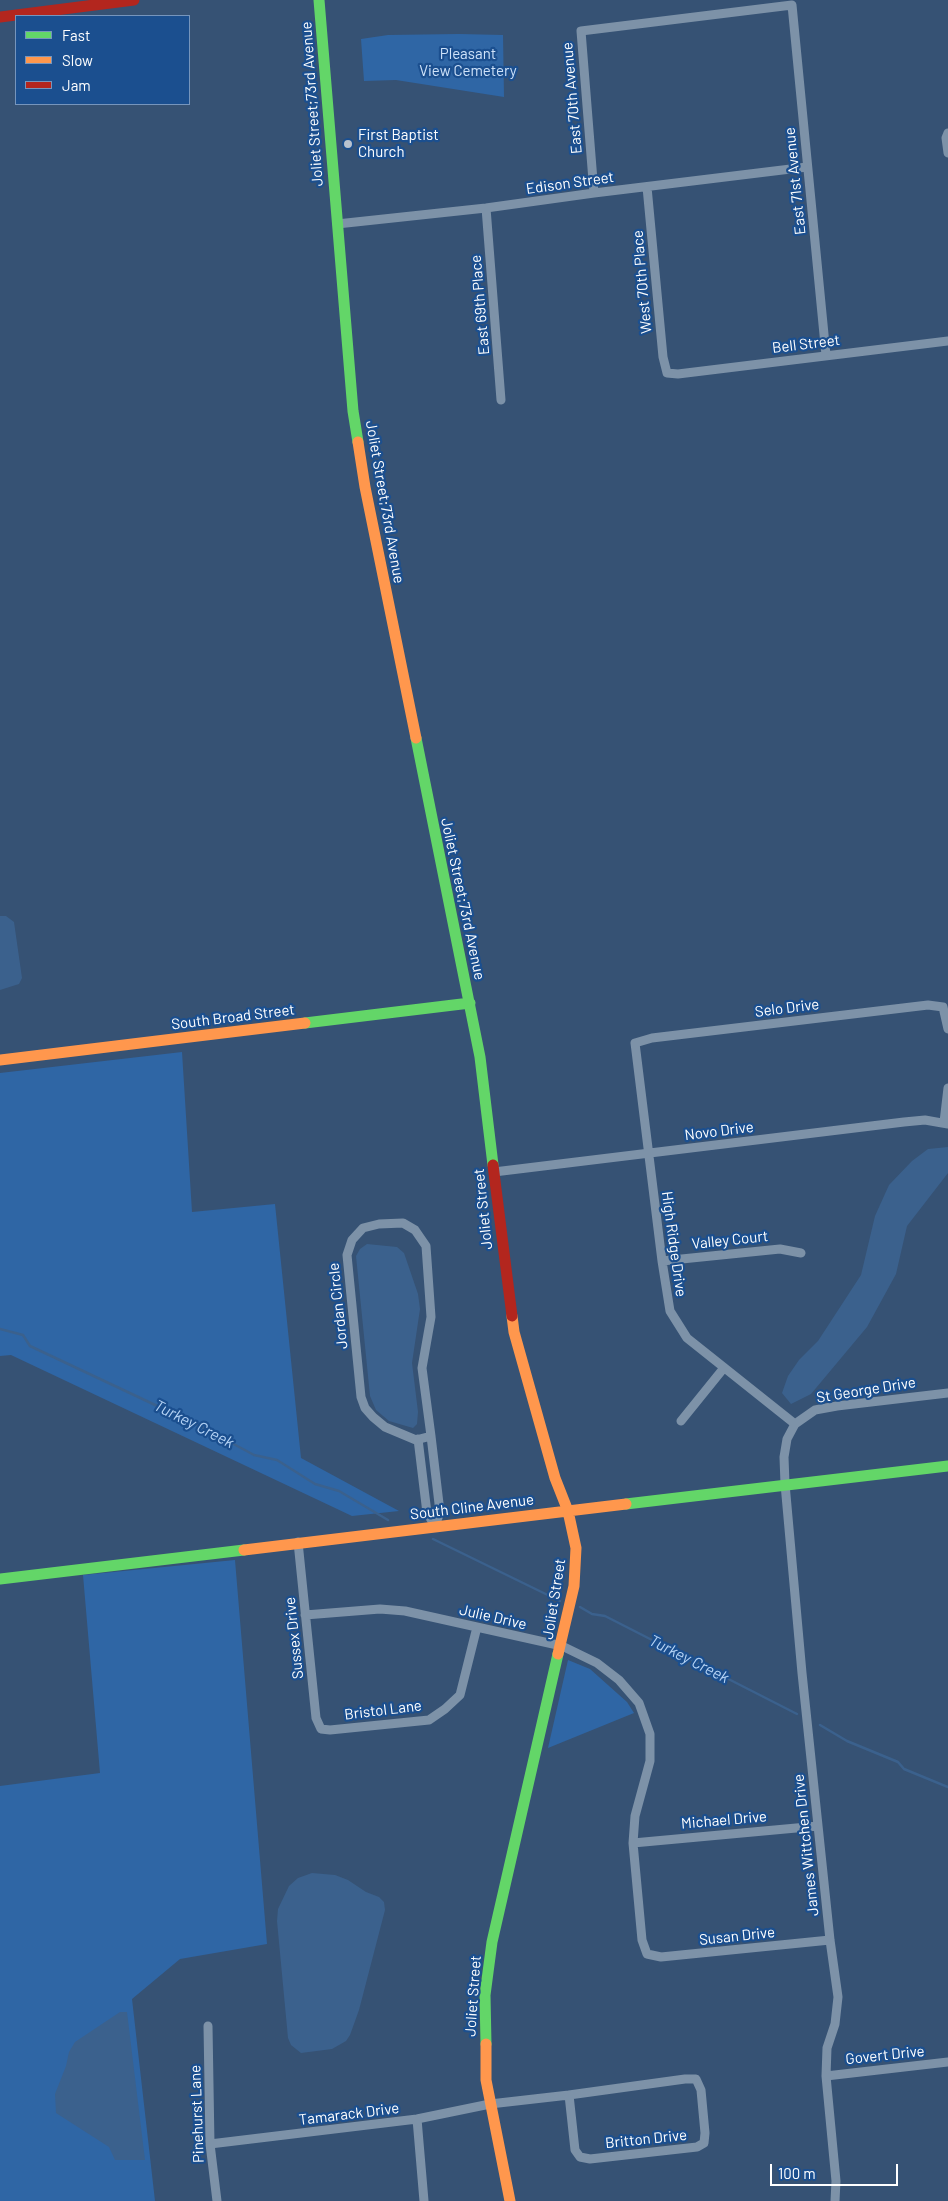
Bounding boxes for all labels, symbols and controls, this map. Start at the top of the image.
legend [15,15,190,105]
street label: Joliet Street;73rd Avenue [297,21,327,187]
text: Fast [62,26,90,44]
street label: East 70th Avenue [558,41,586,155]
park label: Pleasant View Cemetery [419,45,517,80]
text: Slow [62,51,93,69]
text: Jam [62,76,91,94]
place label: First Baptist Church [358,126,439,161]
street label: East 71st Avenue [780,126,810,236]
marker: First Baptist Church [342,138,354,150]
street label: Edison Street [525,168,615,198]
street label: West 70th Place [629,230,655,334]
street label: East 69th Place [467,254,493,356]
street label: Bell Street [771,331,841,357]
street label: Joliet Street;73rd Avenue [362,419,408,585]
street label: Joliet Street;73rd Avenue [437,816,489,982]
street label: Selo Drive [754,995,820,1021]
street label: South Broad Street [170,1000,296,1034]
street label: Novo Drive [683,1118,755,1144]
street label: Joliet Street [470,1168,496,1250]
street label: High Ridge Drive [658,1190,690,1298]
street label: Valley Court [691,1227,769,1253]
street label: Jordan Circle [325,1262,351,1350]
street label: St George Drive [815,1373,917,1407]
water label: Turkey Creek [151,1396,237,1452]
street label: South Cline Avenue [409,1490,535,1524]
street label: Joliet Street [539,1557,569,1641]
street label: Sussex Drive [281,1596,307,1680]
street label: Julie Drive [458,1601,528,1633]
water label: Turkey Creek [646,1631,732,1687]
street label: Bristol Lane [343,1696,423,1724]
street label: James Wittchen Drive [790,1773,822,1917]
street label: Michael Drive [680,1807,768,1833]
street label: Susan Drive [698,1923,776,1949]
street label: Joliet Street [461,1955,485,2037]
street label: Govert Drive [845,2042,925,2068]
street label: Pinehurst Lane [186,2065,208,2163]
street label: Tamarack Drive [298,2099,400,2129]
street label: Britton Drive [604,2126,688,2152]
scale bar [773,2154,900,2186]
text: 100 m [778,2164,816,2182]

